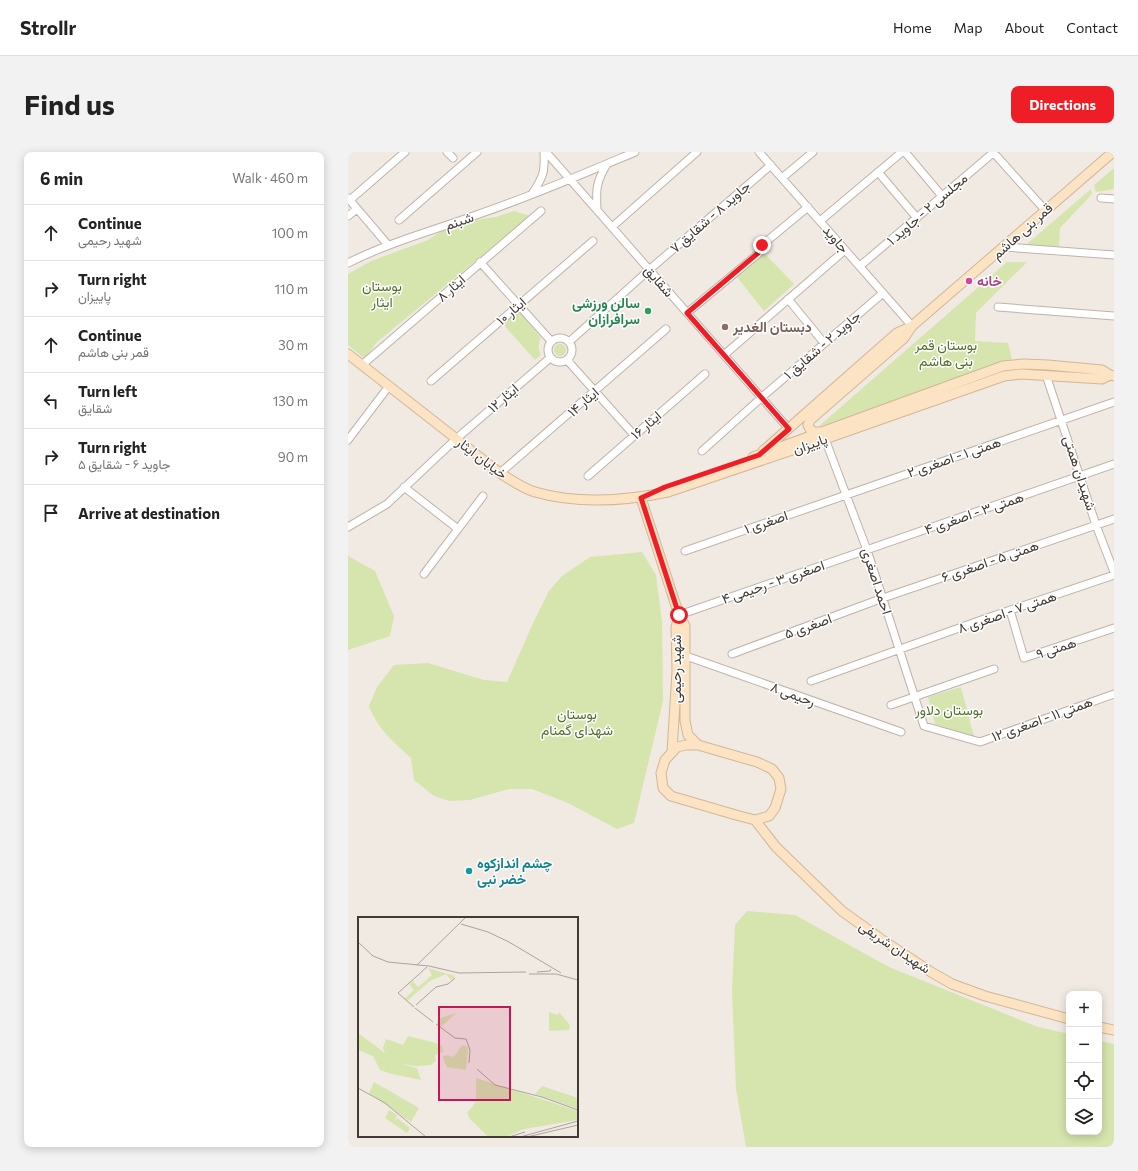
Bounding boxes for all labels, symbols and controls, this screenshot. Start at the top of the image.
text: Strollr [20,16,76,39]
text: Home [893,19,932,36]
text: Map [954,19,982,36]
text: About [1004,19,1044,36]
text: Contact [1066,19,1118,36]
button: Directions [1011,86,1114,123]
text: Find us [24,87,115,121]
text: 6 min [40,168,83,189]
street label: مجلسی ۲ - جاوید ۱ [883,169,971,249]
text: Walk · 460 m [232,170,308,186]
street label: جاوید ۸ - شقایق ۷ [666,177,754,257]
street label: قمر بنی هاشم [988,199,1056,263]
street label: شبنم [442,208,476,234]
text: Continue [78,214,142,232]
street label: جاوید [819,221,853,257]
icon: ahead [40,222,62,244]
text: 100 m [272,225,308,241]
text: شهید رحیمی [78,232,142,248]
route end [753,236,771,254]
street label: شقایق [640,261,678,301]
text: Turn right [78,270,147,288]
street label: ایثار ۸ [433,271,469,305]
place label: خانه [977,272,1002,289]
marker: خانه [964,276,974,286]
park label: بوستان ایثار [362,277,402,311]
icon: right [40,278,62,300]
text: 110 m [275,281,308,297]
text: پاییزان [78,288,111,304]
street label: ایثار ۱۰ [492,293,530,329]
place label: سالن ورزشی سرافرازان [572,294,640,328]
marker: سالن ورزشی سرافرازان [643,306,653,316]
street label: جاوید ۲ - شقایق ۱ [780,307,864,383]
place label: دبستان الغدیر [732,318,812,336]
marker: دبستان الغدیر [720,322,730,332]
text: Continue [78,326,142,344]
icon: ahead [40,334,62,356]
park label: بوستان قمر بنی هاشم [914,336,977,370]
text: 30 m [278,337,308,353]
text: قمر بنی هاشم [78,344,149,360]
street label: ایثار ۱۲ [484,380,522,416]
text: Turn left [78,382,137,400]
street label: ایثار ۱۴ [563,383,603,421]
icon: left [40,390,62,412]
text: 130 m [273,393,308,409]
text: شقایق [78,400,112,416]
street label: ایثار ۱۶ [627,407,665,443]
street label: پاییزان [790,430,830,459]
street label: خیابان ایثار [452,432,511,483]
street label: همتی ۱ - اصغری ۲ [905,432,1004,481]
street label: شهیدان همتی [1059,433,1101,513]
text: Turn right [78,438,147,456]
icon: right [40,446,62,468]
text: 90 m [278,449,308,465]
text: جاوید ۶ - شقایق ۵ [78,456,171,472]
street label: همتی ۳ - اصغری ۴ [922,487,1026,538]
icon: arrive [40,502,62,524]
text: Arrive at destination [78,504,220,522]
street label: اصغری ۱ [742,506,790,538]
street label: همتی ۵ - اصغری ۶ [939,536,1041,586]
street label: احمد اصغری [858,545,896,617]
street label: اصغری ۳ - رحیمی ۴ [719,556,827,608]
street label: همتی ۷ - اصغری ۸ [955,587,1059,637]
route start [670,606,688,624]
street label: اصغری ۵ [782,609,834,643]
street label: همتی ۹ [1034,633,1079,663]
street label: شهید رحیمی [667,635,685,703]
street label: رحیمی ۸ [768,678,818,710]
street label: همتی ۱۱ - اصغری ۱۲ [989,692,1095,746]
park label: بوستان دلاور [914,701,983,719]
park label: بوستان شهدای گمنام [541,705,613,739]
place label: چشم اندازکوه خضر نبی [477,854,553,888]
marker: چشم اندازکوه خضر نبی [464,866,474,876]
street label: شهیدان شریفی [856,916,934,978]
inset map [358,917,578,1137]
map controls [1066,991,1102,1135]
button: + [1066,991,1102,1027]
button: − [1066,1027,1102,1063]
button: locate [1066,1063,1102,1099]
button: layers [1066,1099,1102,1135]

